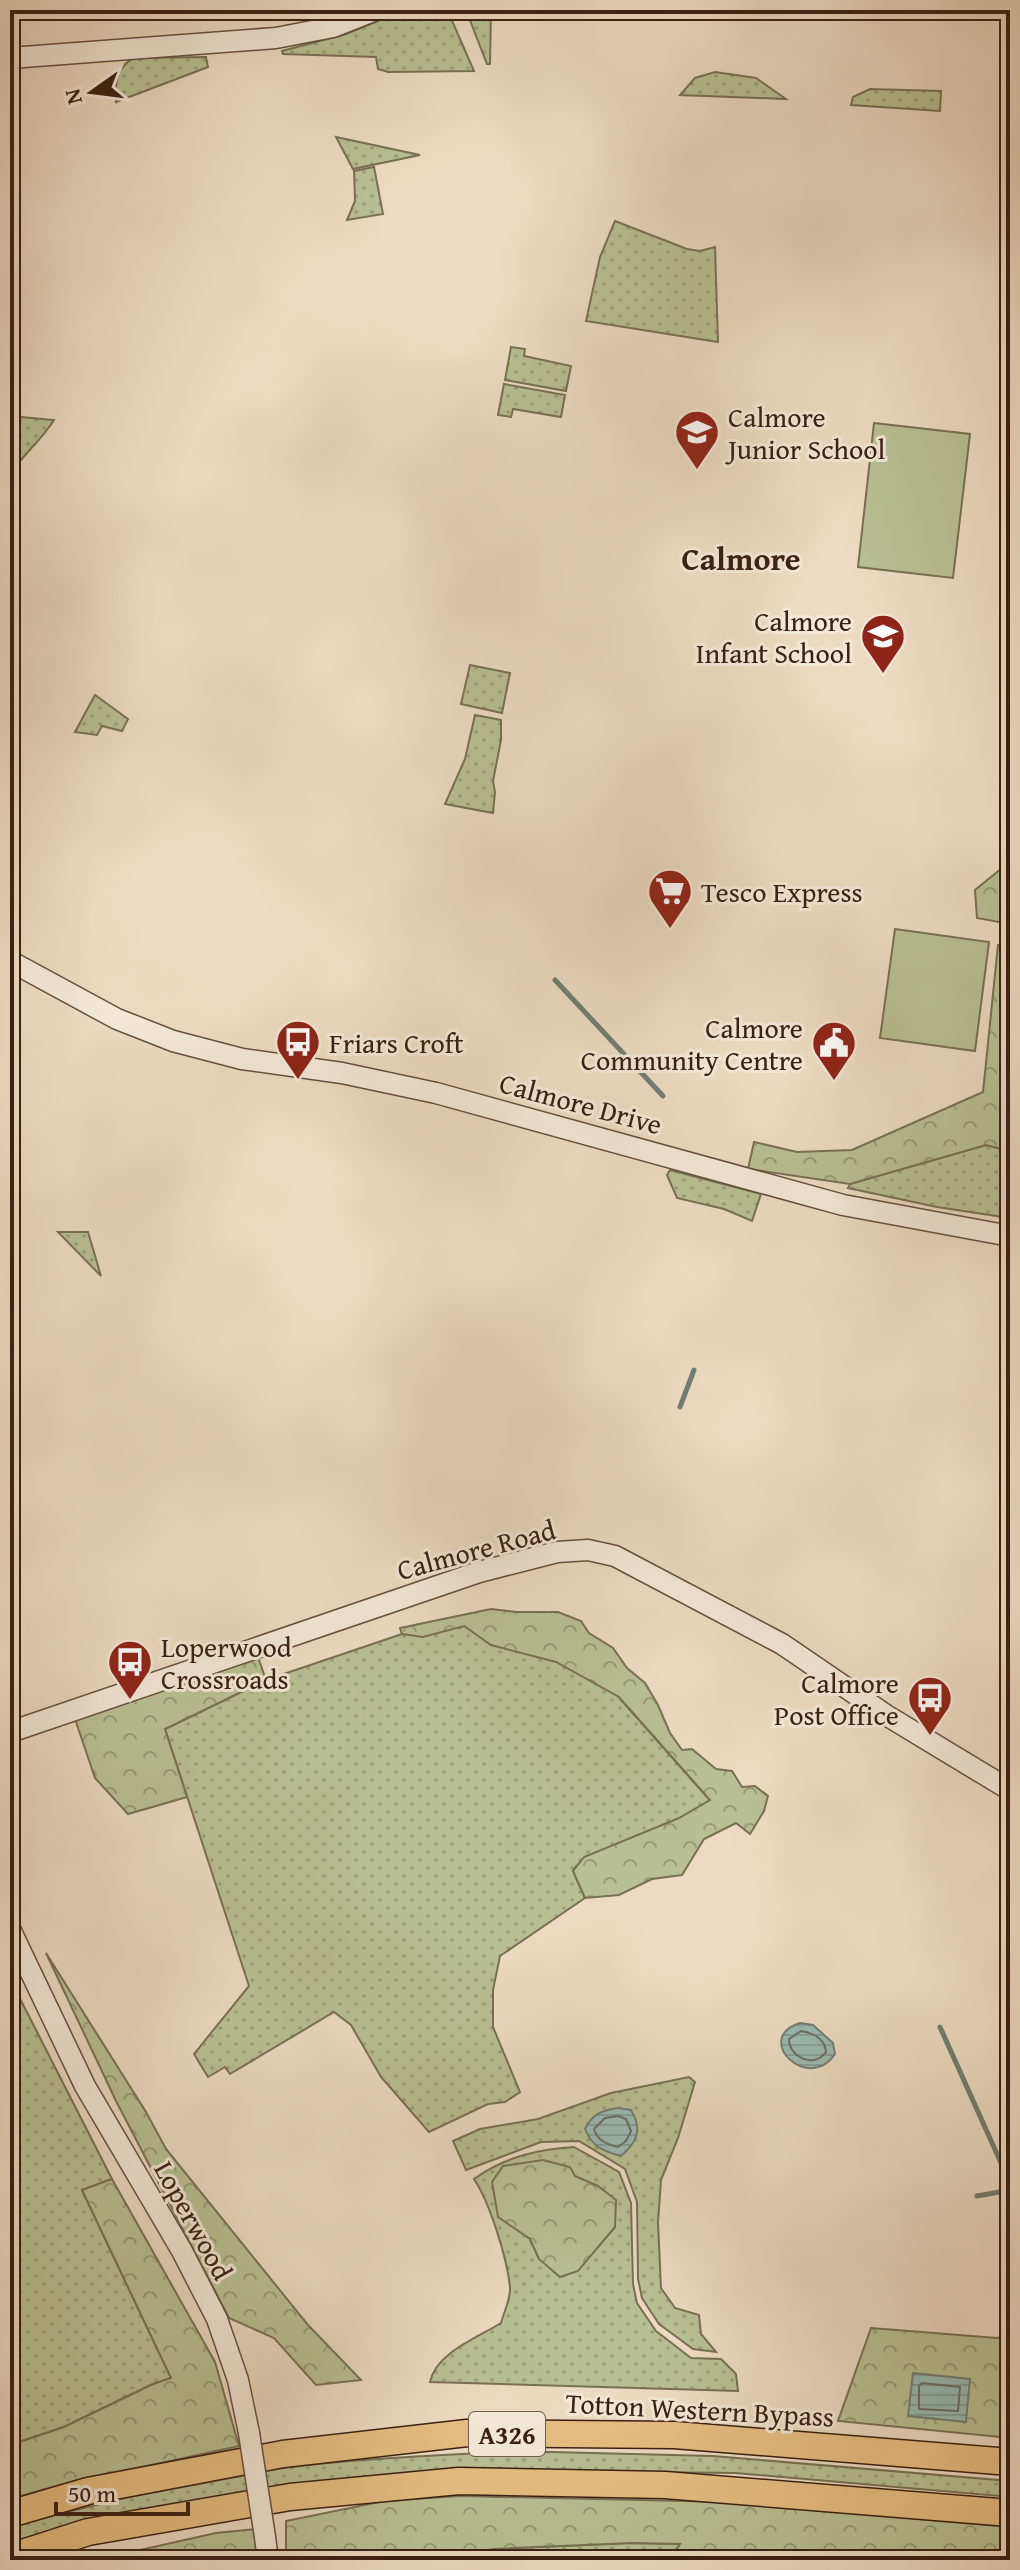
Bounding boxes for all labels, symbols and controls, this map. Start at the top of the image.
north arrow [52,52,132,132]
text: N [55,86,90,108]
place label: Calmore Junior School [725,396,886,469]
school or university icon: Calmore Junior School [673,408,721,471]
district label: Calmore [682,535,800,582]
place label: Calmore Infant School [696,600,852,673]
school or university icon: Calmore Infant School [859,612,907,675]
supermarket icon: Tesco Express [646,867,694,930]
place label: Tesco Express [701,871,863,912]
place label: Calmore Community Centre [581,1007,803,1080]
bus stop icon: Friars Croft [274,1018,322,1081]
public building icon: Calmore Community Centre [810,1019,858,1082]
place label: Friars Croft [329,1022,464,1063]
street label: Calmore Drive [495,1062,667,1144]
street label: Calmore Road [392,1508,560,1590]
place label: Loperwood Crossroads [161,1626,292,1699]
bus stop icon: Loperwood Crossroads [106,1638,154,1701]
place label: Calmore Post Office [774,1662,899,1735]
bus stop icon: Calmore Post Office [906,1674,954,1737]
street label: Loperwood [144,2153,244,2287]
street label: Totton Western Bypass [565,2381,835,2437]
road number: A326 [469,2412,545,2456]
scale bar [56,2466,188,2516]
text: 50 m [68,2476,116,2511]

